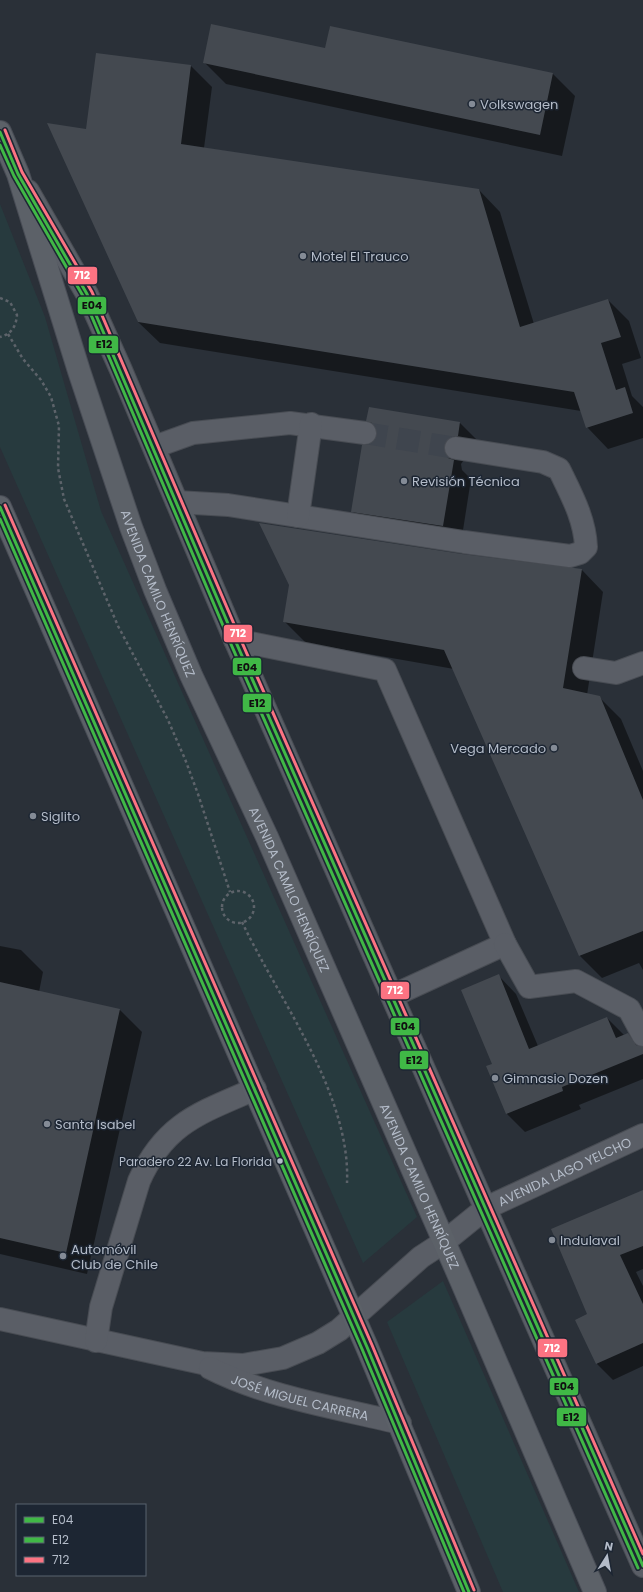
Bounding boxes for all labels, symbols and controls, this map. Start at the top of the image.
place label: Volkswagen [480,95,558,114]
marker: Volkswagen [467,99,477,109]
place label: Motel El Trauco [311,247,409,266]
marker: Motel El Trauco [298,251,308,261]
line badge: 712 [67,266,98,285]
text: 712 [74,267,90,283]
line badge: E04 [77,296,107,315]
text: E04 [82,297,103,313]
line badge: E12 [88,335,119,354]
text: E12 [96,336,112,352]
place label: Revisión Técnica [412,472,520,491]
marker: Revisión Técnica [399,476,409,486]
street label: AVENIDA CAMILO HENRÍQUEZ [116,507,200,680]
line badge: 712 [223,624,253,643]
text: 712 [230,625,246,641]
line badge: E04 [232,657,262,676]
text: E04 [237,659,258,675]
line badge: E12 [242,693,272,713]
text: E12 [249,695,265,711]
place label: Vega Mercado [450,739,546,758]
marker: Vega Mercado [549,743,559,753]
street label: AVENIDA CAMILO HENRÍQUEZ [245,803,334,975]
place label: Siglito [41,807,80,826]
marker: Siglito [28,811,38,821]
line badge: 712 [380,981,410,1000]
text: 712 [387,982,403,998]
line badge: E04 [390,1017,420,1036]
text: E04 [395,1018,416,1034]
line badge: E12 [399,1050,429,1070]
text: E12 [406,1052,422,1068]
place label: Gimnasio Dozen [503,1069,608,1088]
marker: Gimnasio Dozen [490,1073,500,1083]
street label: AVENIDA CAMILO HENRÍQUEZ [375,1100,464,1272]
place label: Santa Isabel [55,1115,136,1134]
marker: Santa Isabel [42,1119,52,1129]
street label: AVENIDA LAGO YELCHO [495,1132,634,1211]
place label: Paradero 22 Av. La Florida [119,1153,272,1170]
marker: Paradero 22 Av. La Florida [275,1156,285,1166]
place label: Indulaval [560,1231,620,1250]
marker: Indulaval [547,1235,557,1245]
place label: Automóvil Club de Chile [71,1240,158,1274]
marker: Automóvil Club de Chile [58,1251,68,1261]
line badge: 712 [537,1338,568,1358]
text: 712 [544,1340,560,1356]
street label: JOSÉ MIGUEL CARRERA [228,1369,371,1425]
line badge: E04 [549,1377,579,1396]
text: E04 [554,1378,575,1394]
line badge: E12 [556,1407,587,1427]
text: E12 [563,1409,579,1425]
legend [16,1504,146,1576]
text: E04 [52,1511,74,1528]
text: E12 [52,1531,69,1548]
north arrow [587,1536,627,1576]
text: N [603,1538,614,1555]
text: 712 [52,1551,69,1568]

